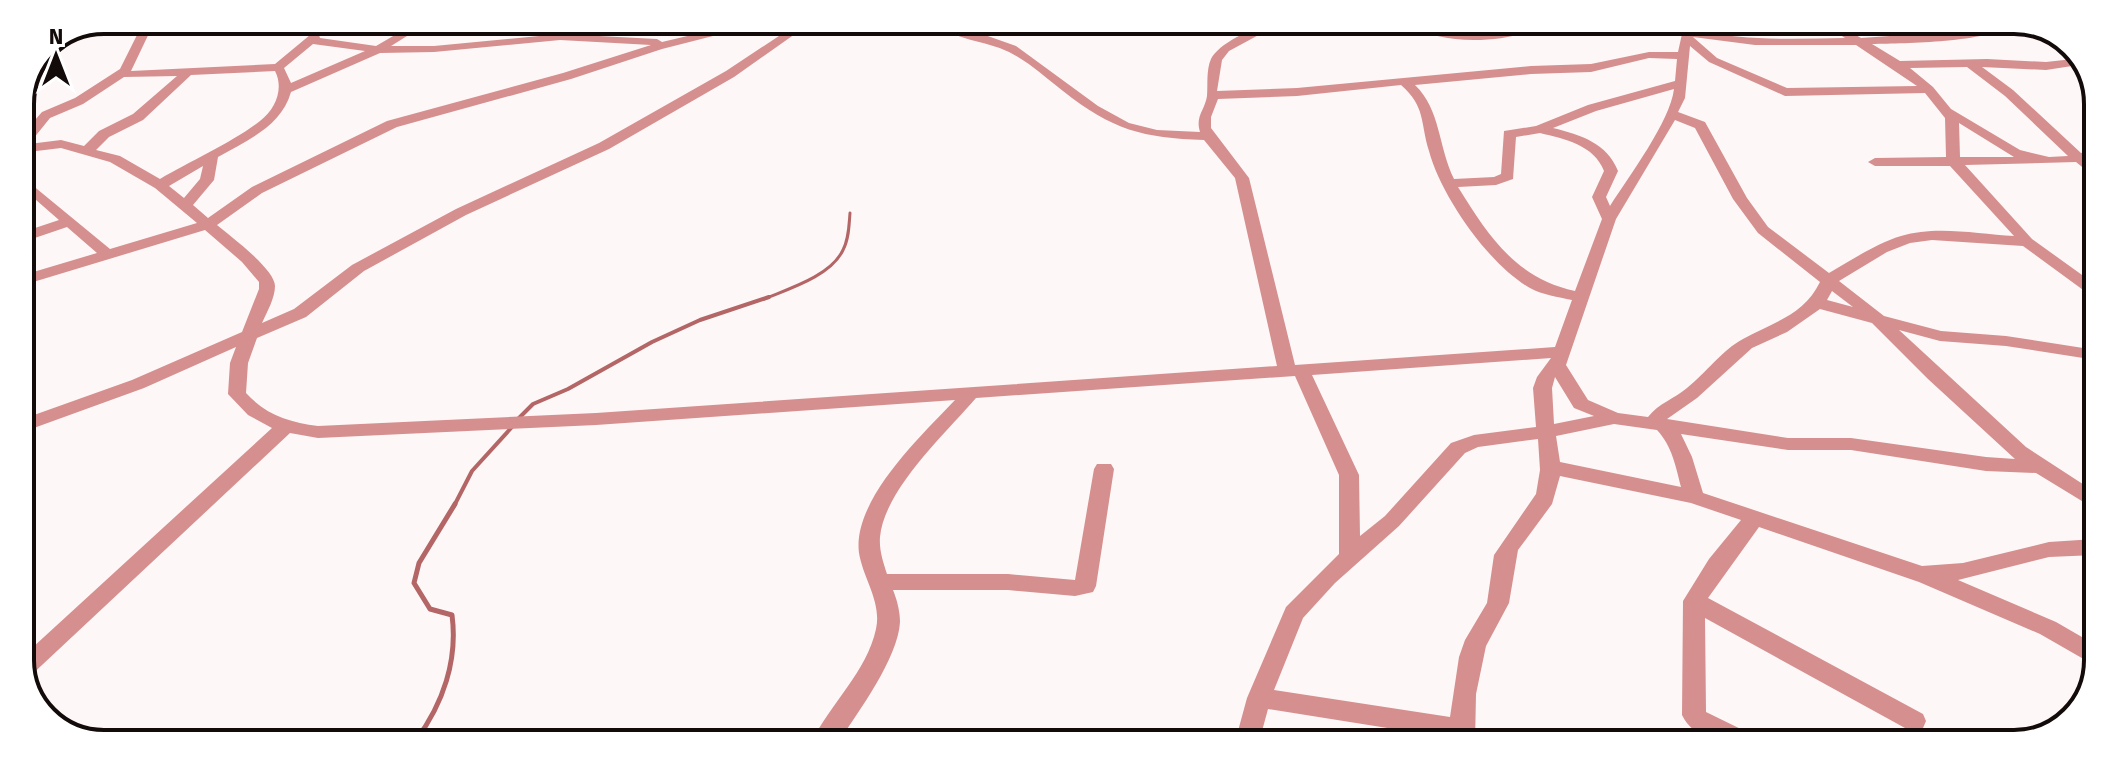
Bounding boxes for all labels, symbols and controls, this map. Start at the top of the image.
north arrow [16,16,96,96]
text: N [49,23,63,50]

